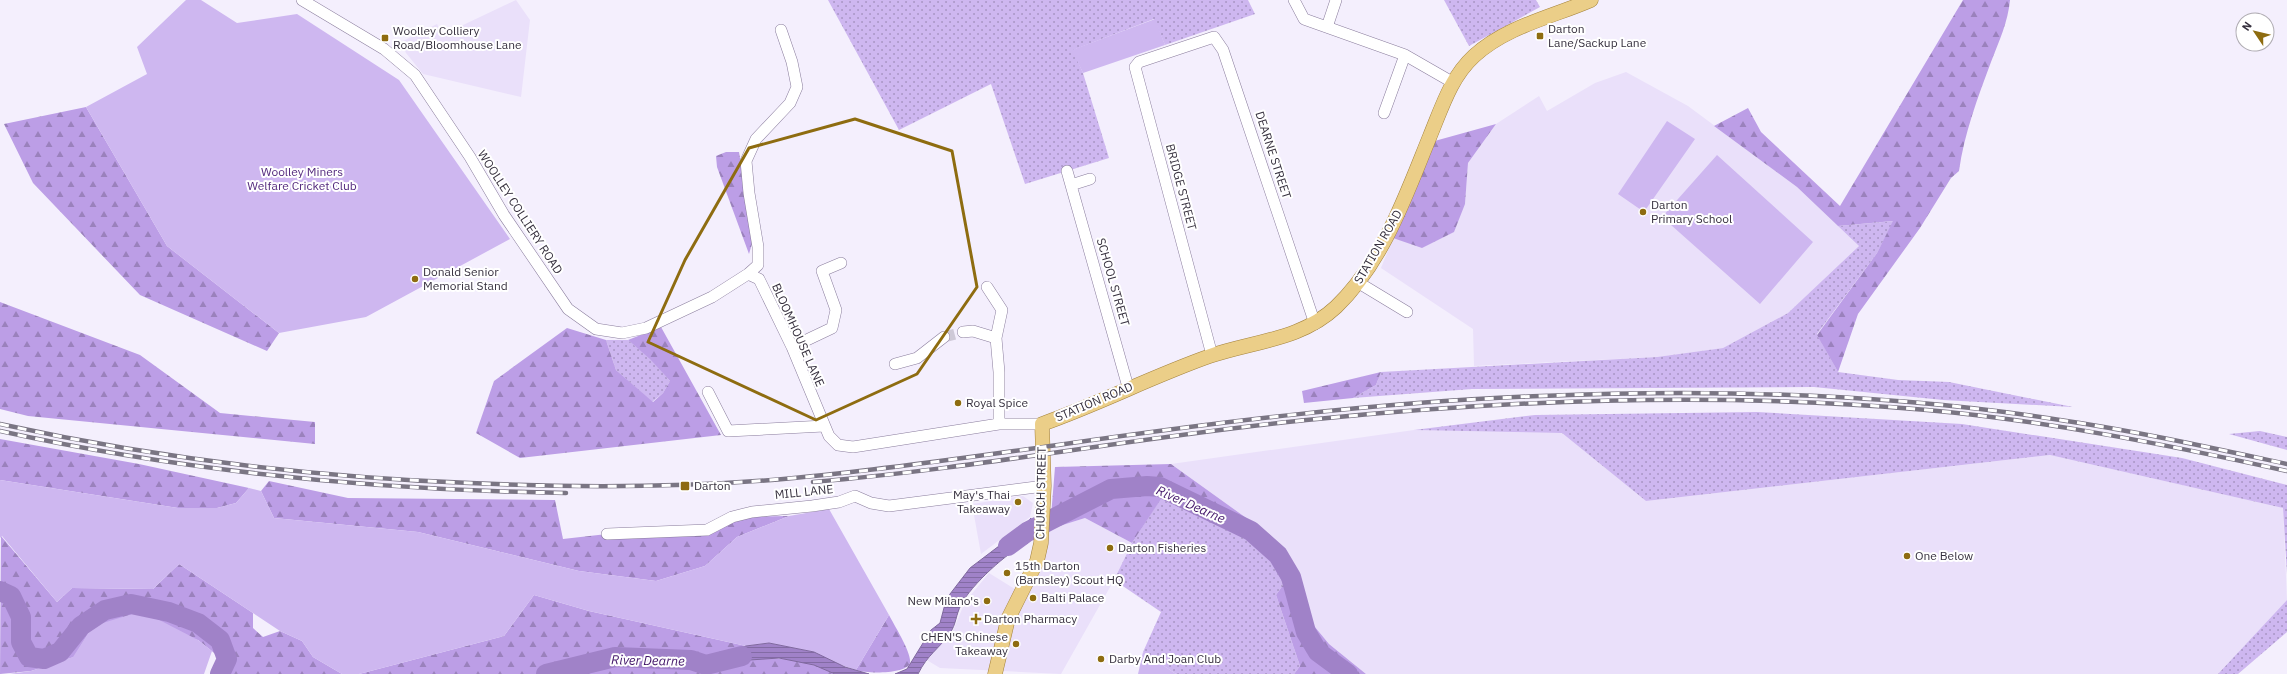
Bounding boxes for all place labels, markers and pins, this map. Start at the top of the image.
place label: Darton Lane/Sackup Lane [1548,21,1647,50]
place label: Woolley Colliery Road/Bloomhouse Lane [393,23,522,52]
marker: Darton Lane/Sackup Lane [1535,31,1545,41]
marker: Woolley Colliery Road/Bloomhouse Lane [380,33,390,43]
place label: Darton Primary School [1651,197,1732,226]
marker: Darton Primary School [1638,207,1648,217]
place label: Donald Senior Memorial Stand [423,264,508,293]
marker: Donald Senior Memorial Stand [410,274,420,284]
place label: Royal Spice [966,395,1028,410]
marker: Royal Spice [953,398,963,408]
place label: Darton [694,478,731,493]
marker: Darton [679,480,691,492]
place label: May's Thai Takeaway [953,487,1010,516]
marker: May's Thai Takeaway [1013,497,1023,507]
place label: Darton Fisheries [1118,540,1206,555]
marker: Darton Fisheries [1105,543,1115,553]
place label: One Below [1915,548,1973,563]
marker: One Below [1902,551,1912,561]
place label: 15th Darton (Barnsley) Scout HQ [1015,558,1123,587]
marker: 15th Darton (Barnsley) Scout HQ [1002,568,1012,578]
place label: Balti Palace [1041,590,1105,605]
place label: New Milano's [907,593,979,608]
marker: Balti Palace [1028,593,1038,603]
marker: New Milano's [982,596,992,606]
place label: Darton Pharmacy [984,611,1077,626]
marker: Darton Pharmacy [971,614,981,624]
place label: CHEN'S Chinese Takeaway [921,629,1008,658]
marker: CHEN'S Chinese Takeaway [1011,639,1021,649]
place label: Darby And Joan Club [1109,651,1221,666]
marker: Darby And Joan Club [1096,654,1106,664]

